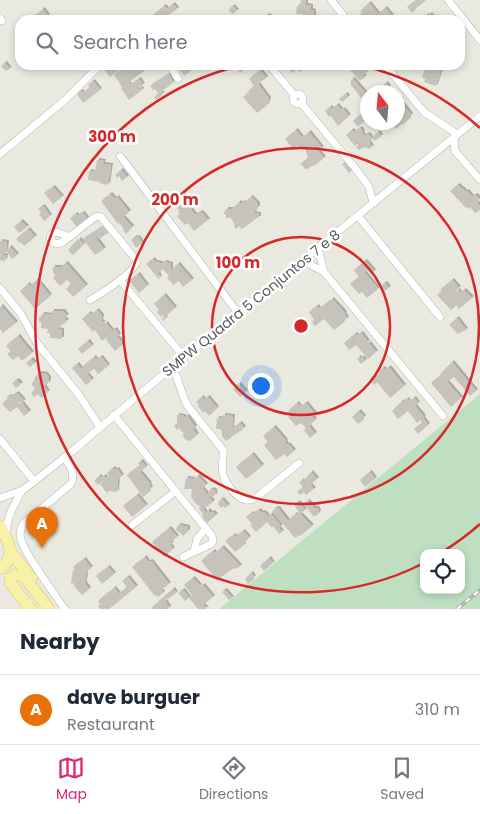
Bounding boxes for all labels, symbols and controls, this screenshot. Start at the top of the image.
search box [15,15,465,70]
icon: search [33,29,61,57]
text: Search here [73,29,187,56]
north arrow [360,85,405,130]
text: 300 m [88,126,136,147]
text: 200 m [151,189,199,210]
street label: SMPW Quadra 5 Conjuntos 7 e 8 [158,225,344,381]
text: 100 m [216,252,260,273]
centre of rings [292,317,310,335]
your location [248,373,274,399]
pin: A [26,507,58,548]
map controls [420,549,465,594]
button: locate [420,549,465,594]
text: Nearby [20,627,100,656]
text: dave burguer [67,684,200,711]
text: A [30,698,42,721]
text: 310 m [415,698,460,721]
text: Restaurant [67,713,155,736]
tab: Map [56,754,87,805]
tab: Directions [199,754,268,805]
tab: Saved [380,754,424,805]

